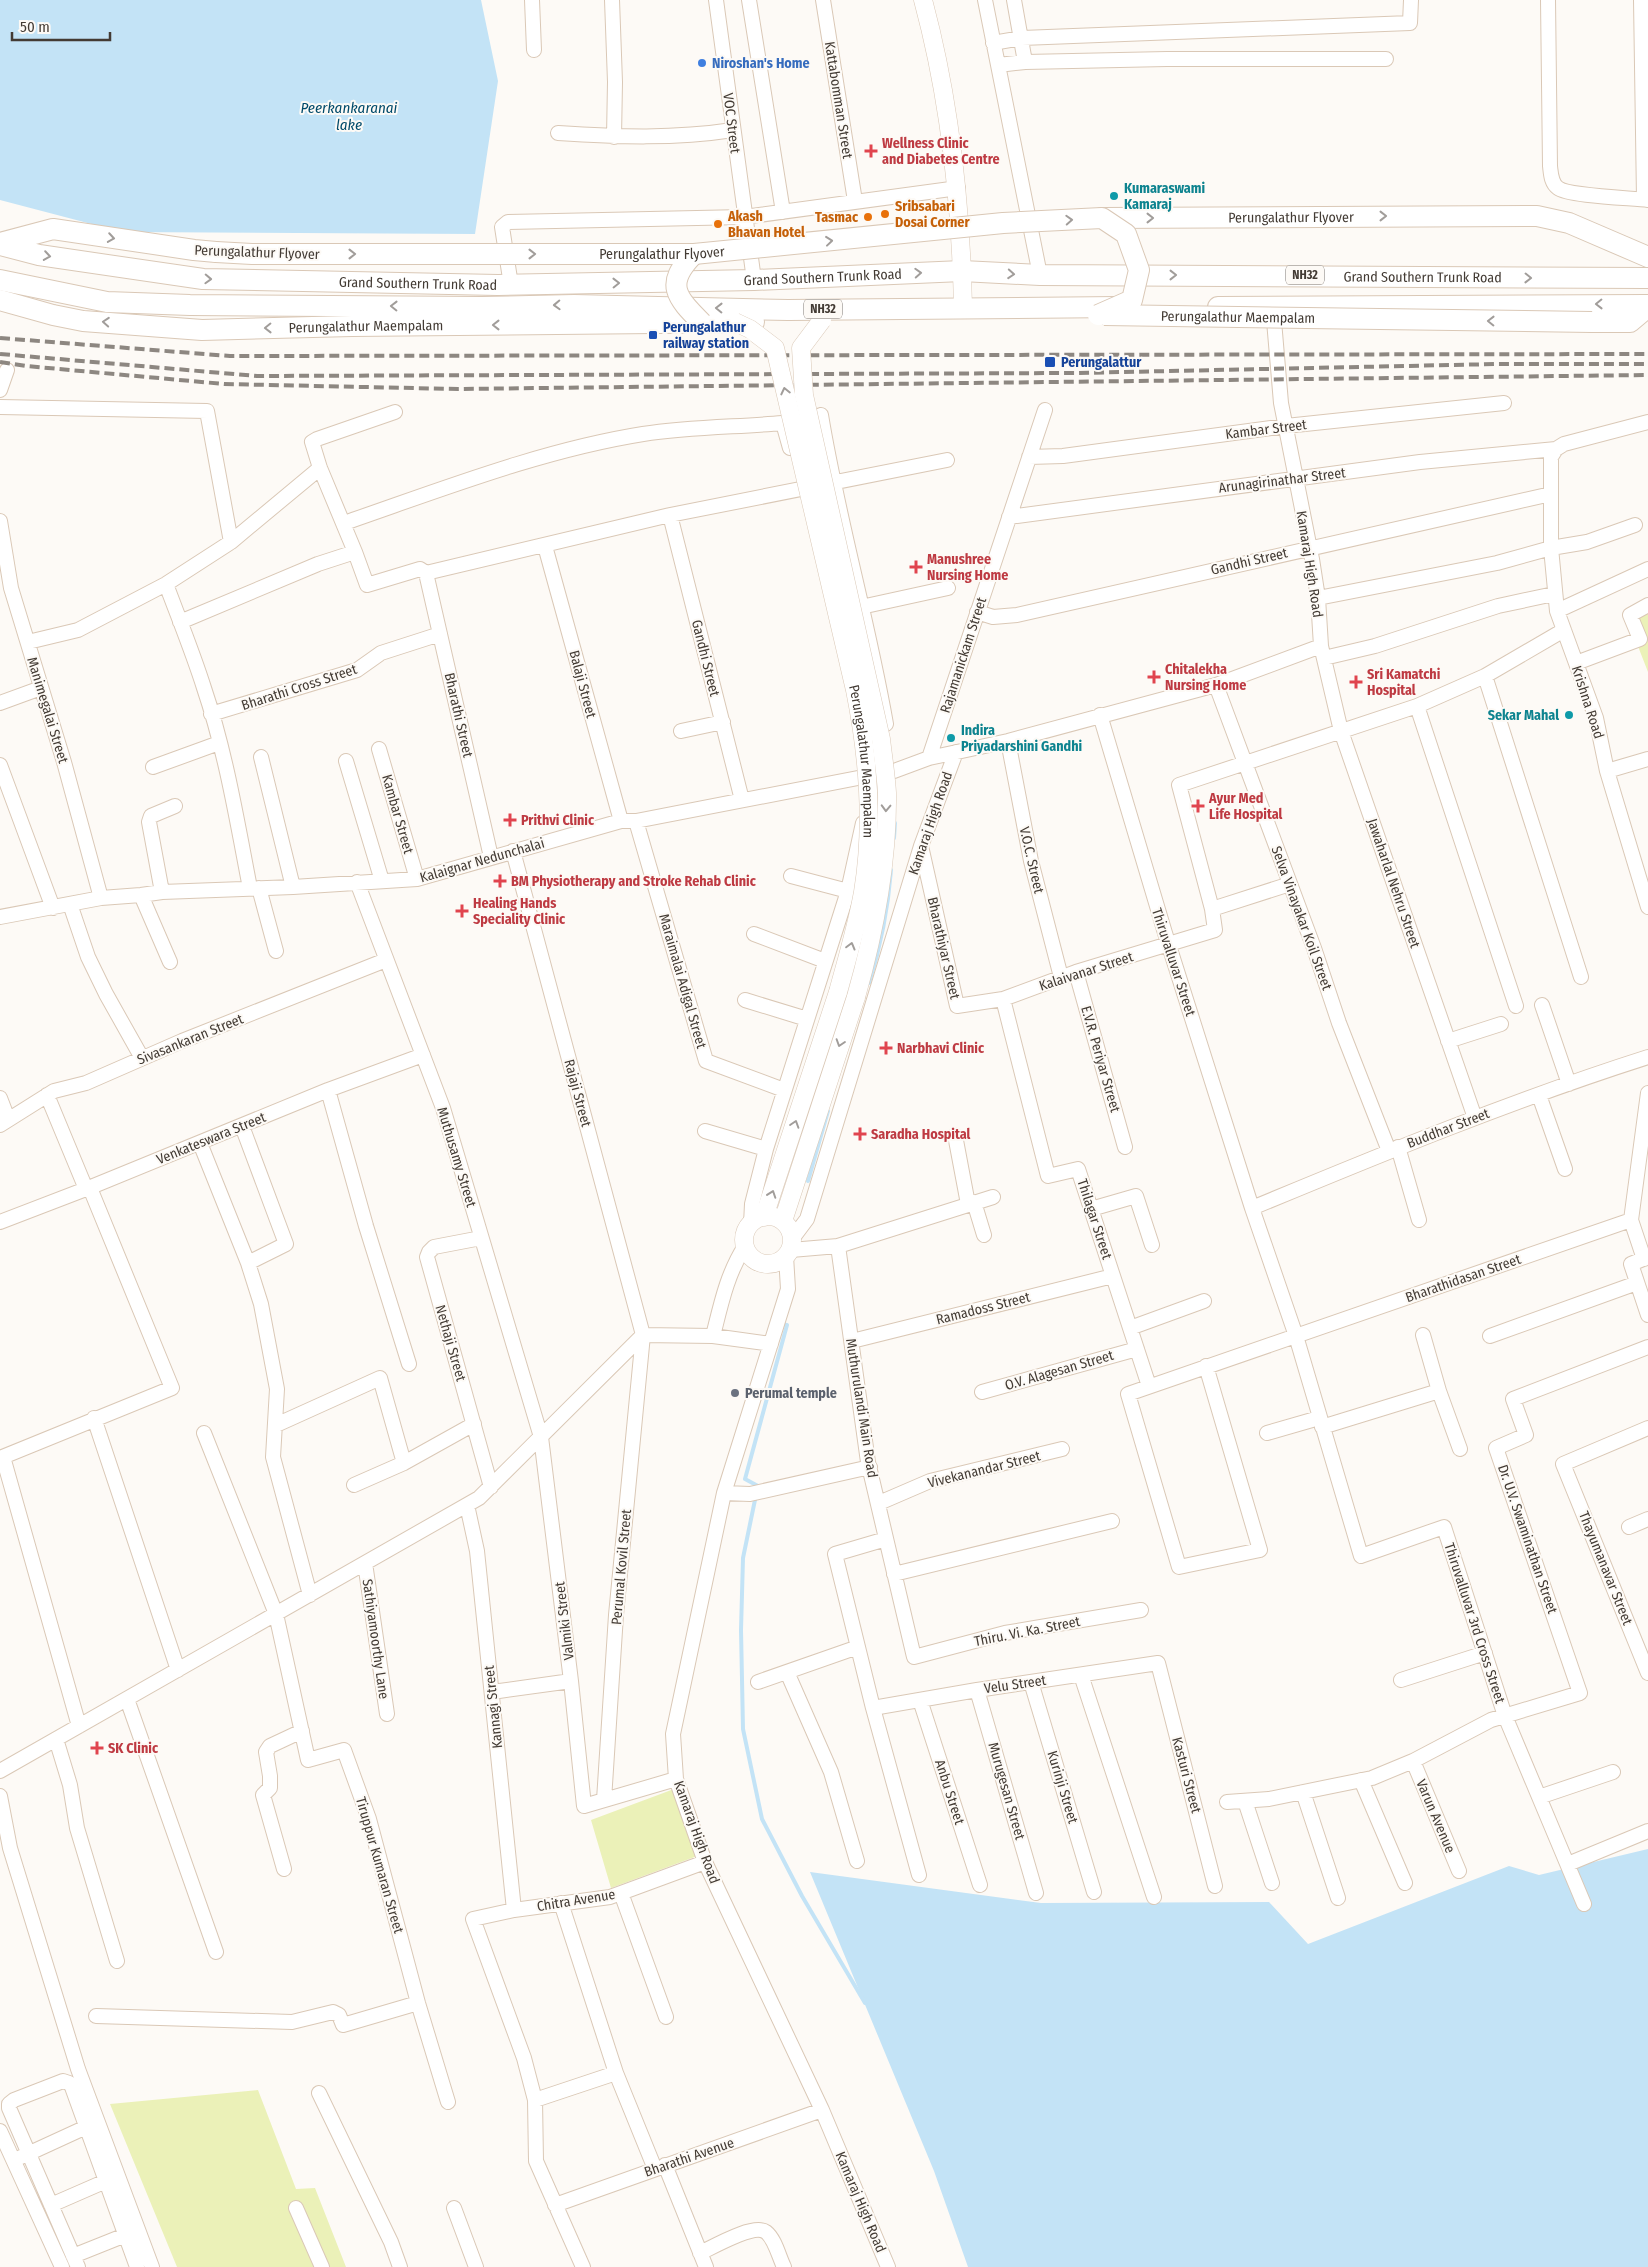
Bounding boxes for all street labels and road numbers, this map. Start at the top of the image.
street label: Kattabomman Street [821,40,856,160]
street label: VOC Street [719,92,744,155]
street label: Perungalathur Flyover [1228,209,1354,226]
street label: Perungalathur Flyover [194,242,320,263]
street label: Perungalathur Flyover [599,243,726,263]
street label: Grand Southern Trunk Road [744,266,902,289]
road number: NH32 [1286,266,1324,284]
street label: Grand Southern Trunk Road [1343,268,1502,286]
street label: Grand Southern Trunk Road [339,274,497,294]
road number: NH32 [804,300,842,318]
street label: Perungalathur Maempalam [1161,308,1315,327]
street label: Perungalathur Maempalam [289,317,443,337]
street label: Kambar Street [1224,416,1308,443]
street label: Arunagirinathar Street [1218,464,1347,497]
street label: Kamaraj High Road [1293,509,1326,619]
street label: Gandhi Street [1209,544,1290,579]
street label: Rajamanickam Street [937,595,990,715]
street label: Gandhi Street [688,618,723,699]
street label: Balaji Street [565,648,600,720]
street label: Manimegalai Street [23,655,72,766]
street label: Bharathi Cross Street [239,661,359,714]
street label: Krishna Road [1568,664,1607,741]
street label: Bharathi Street [441,671,477,760]
street label: Perungalathur Maempalam [845,683,877,838]
street label: Kamaraj High Road [905,769,956,877]
street label: Kambar Street [378,773,417,856]
street label: Jawaharlal Nehru Street [1363,816,1424,950]
street label: V.O.C. Street [1016,825,1048,896]
street label: Kalaignar Nedunchalai [418,835,546,886]
street label: Selva Vinayakar Koil Street [1268,844,1336,993]
street label: Bharathiyar Street [924,895,964,1001]
street label: Thiruvalluvar Street [1148,906,1199,1019]
street label: Maraimalai Adigal Street [655,912,710,1051]
street label: Kalaivanar Street [1037,948,1136,995]
street label: E.V.R. Periyar Street [1077,1004,1124,1115]
street label: Sivasankaran Street [135,1010,246,1069]
street label: Rajaji Street [560,1057,595,1129]
street label: Muthusamy Street [433,1105,480,1210]
street label: Buddhar Street [1405,1105,1492,1152]
street label: Venkateswara Street [154,1109,269,1168]
street label: Thilagar Street [1074,1177,1116,1262]
street label: Bharathidasan Street [1403,1251,1523,1306]
street label: Ramadoss Street [934,1288,1032,1328]
street label: Nethaji Street [431,1303,470,1384]
street label: Muthurulandi Main Road [842,1337,881,1479]
street label: O.V. Alagesan Street [1003,1347,1116,1394]
street label: Vivekanandar Street [926,1447,1043,1492]
street label: Dr. U.V. Swaminathan Street [1494,1462,1561,1616]
street label: Perumal Kovil Street [608,1508,635,1626]
street label: Thayumanavar Street [1575,1509,1636,1628]
street label: Thiruvalluvar 3rd Cross Street [1440,1541,1509,1706]
street label: Sathiyamoorthy Lane [359,1578,392,1700]
street label: Valmiki Street [551,1580,578,1661]
street label: Thiru. Vi. Ka. Street [973,1613,1082,1650]
street label: Kannagi Street [481,1664,506,1749]
street label: Velu Street [983,1672,1048,1697]
street label: Kasturi Street [1168,1735,1205,1815]
street label: Murugesan Street [984,1740,1029,1842]
street label: Kurinji Street [1043,1749,1082,1826]
street label: Anbu Street [931,1758,968,1827]
street label: Varun Avenue [1412,1777,1459,1856]
street label: Kamaraj High Road [670,1778,723,1886]
street label: Tiruppur Kumaran Street [352,1795,407,1936]
street label: Chitra Avenue [536,1886,617,1915]
street label: Bharathi Avenue [642,2134,736,2181]
street label: Kamaraj High Road [832,2149,889,2255]

